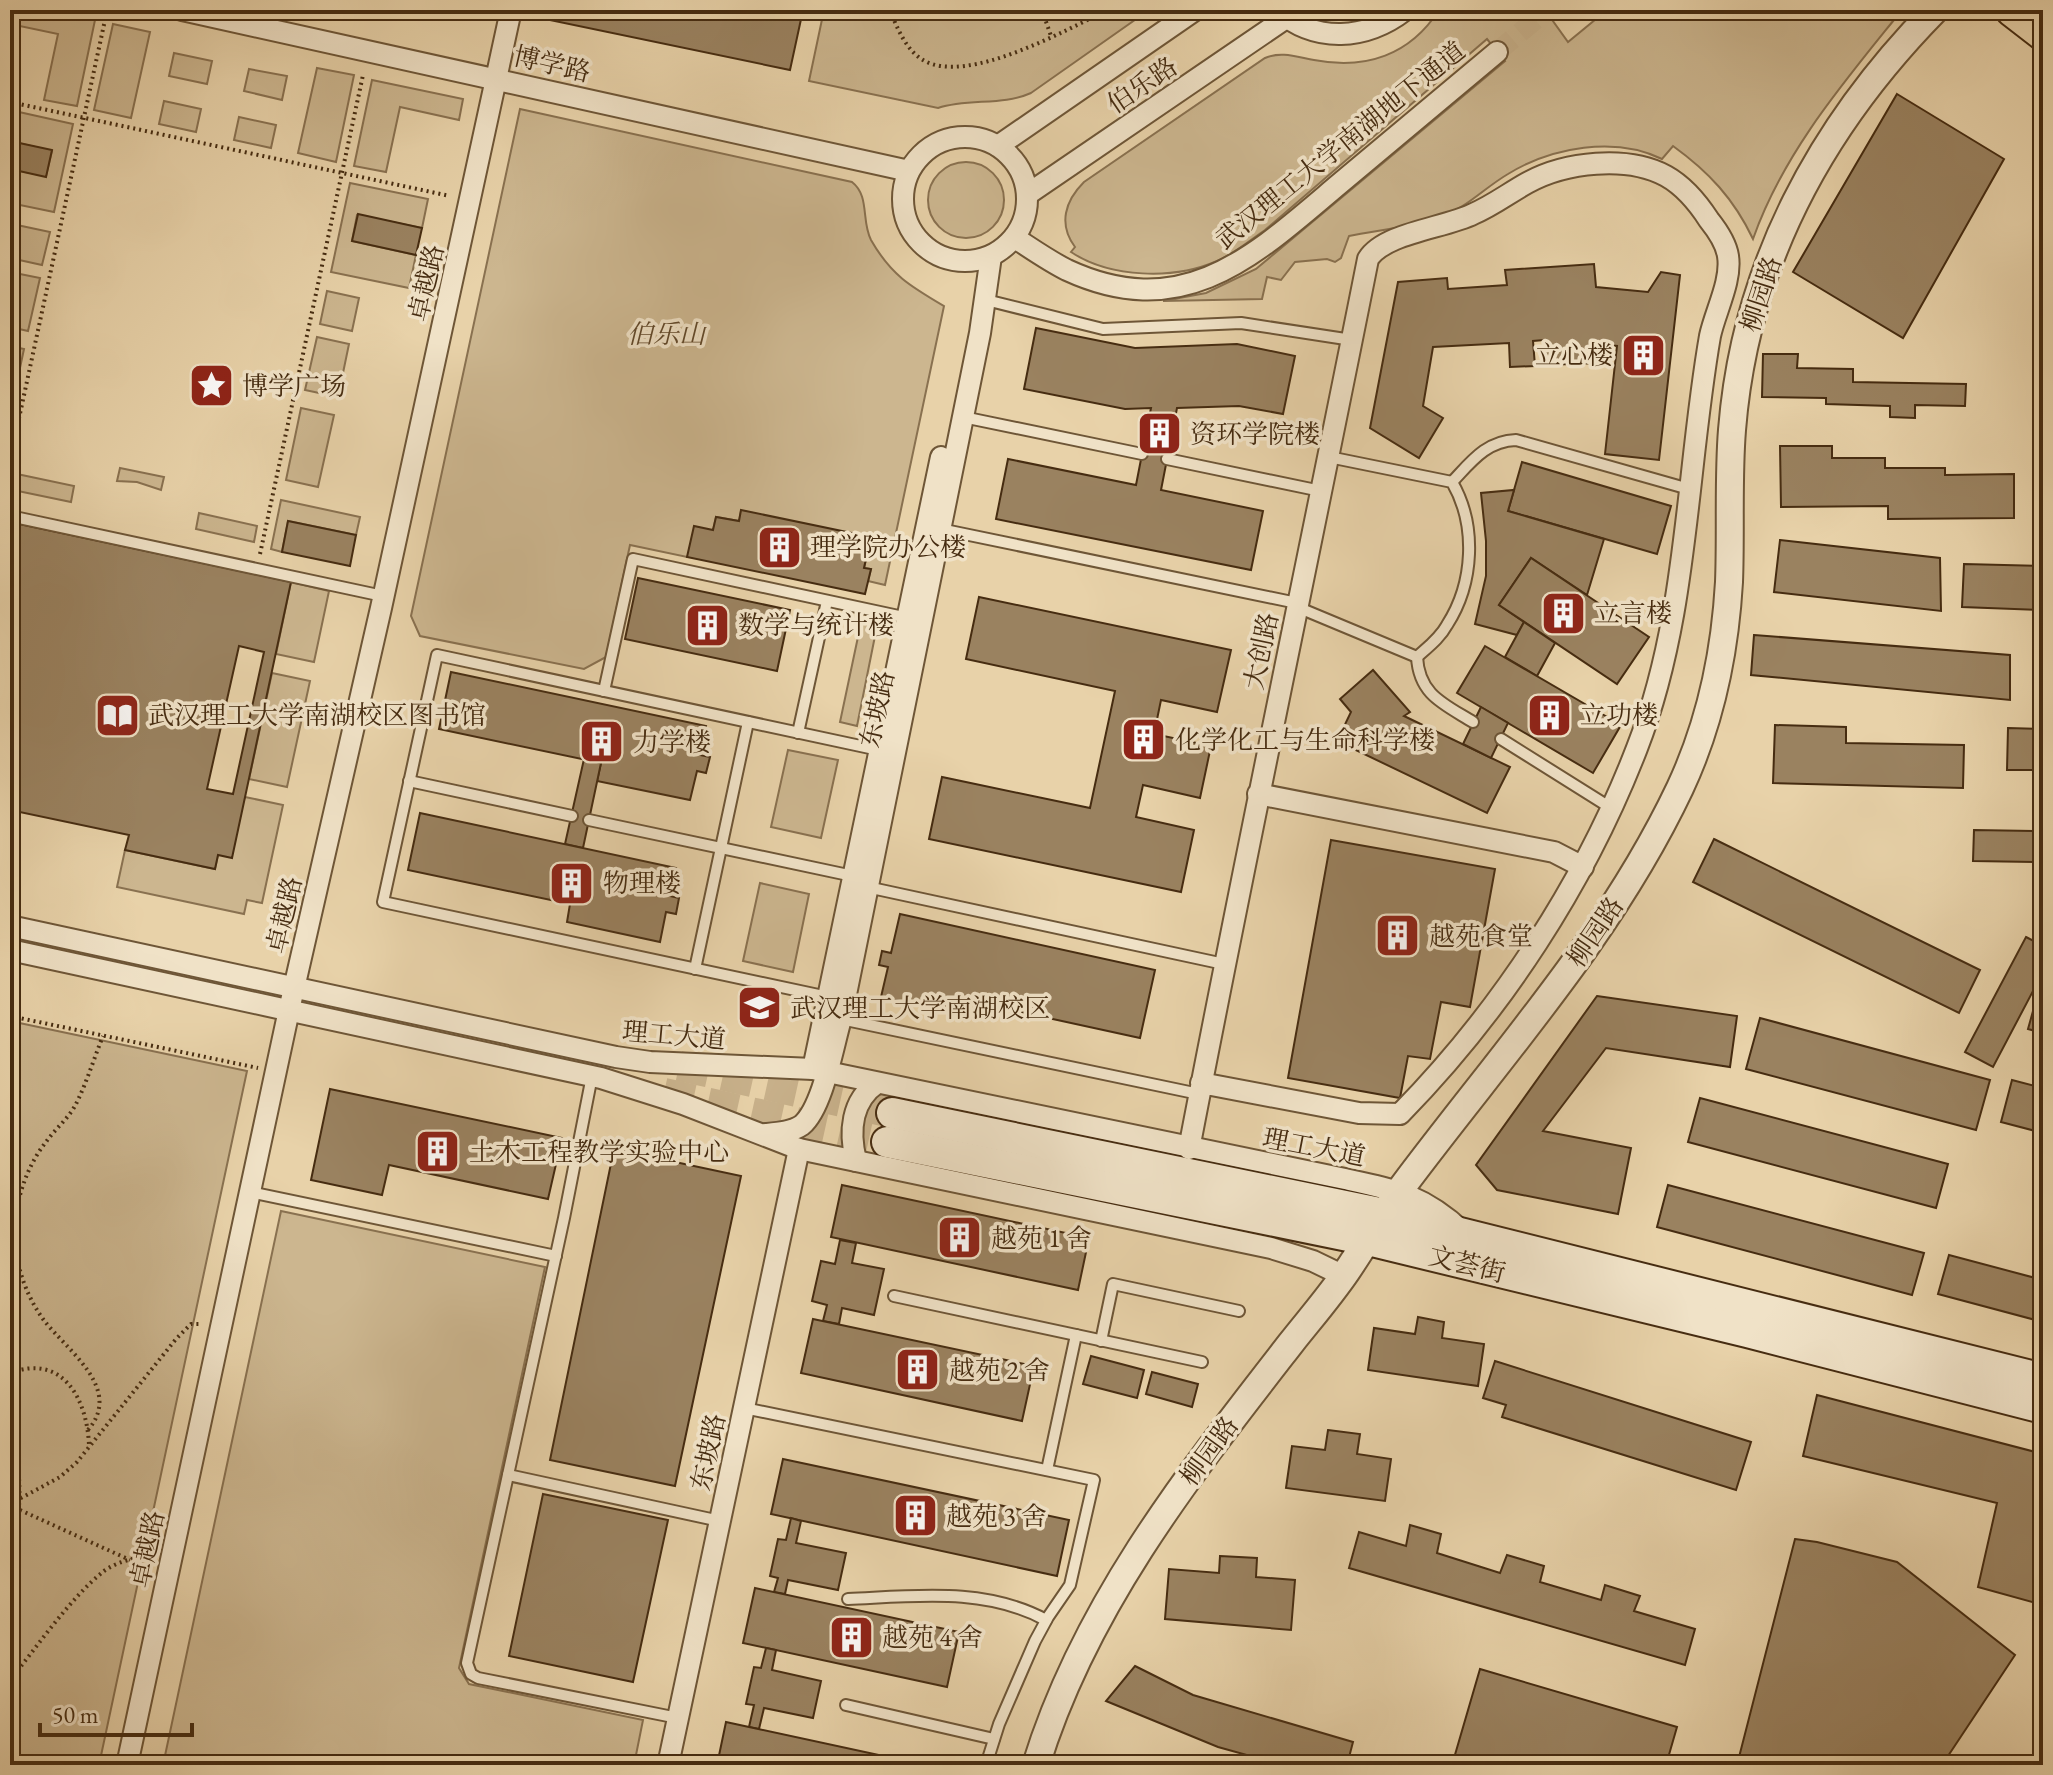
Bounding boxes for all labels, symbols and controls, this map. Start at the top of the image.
street label: 武汉理工大学南湖地下通道 [1208,34,1472,256]
street label: 博学路 [510,39,594,89]
street label: 伯乐路 [1100,49,1184,121]
street label: 卓越路 [401,241,451,325]
street label: 柳园路 [1733,252,1789,336]
park label: 伯乐山 [627,317,707,351]
building icon: 立心楼 [1620,331,1668,379]
place label: 立心楼 [1535,338,1613,372]
place icon: 博学广场 [187,362,235,410]
place label: 博学广场 [242,369,346,403]
building icon: 资环学院楼 [1135,410,1183,458]
place label: 资环学院楼 [1190,417,1320,451]
building icon: 理学院办公楼 [755,523,803,571]
place label: 理学院办公楼 [810,530,966,564]
building icon: 立言楼 [1539,589,1587,637]
place label: 立言楼 [1594,596,1672,630]
building icon: 数学与统计楼 [683,601,731,649]
place label: 数学与统计楼 [738,608,894,642]
street label: 大创路 [1236,609,1286,693]
street label: 东坡路 [852,667,902,751]
library icon: 武汉理工大学南湖校区图书馆 [93,691,141,739]
building icon: 立功楼 [1525,691,1573,739]
place label: 武汉理工大学南湖校区图书馆 [148,698,486,732]
place label: 立功楼 [1580,698,1658,732]
building icon: 化学化工与生命科学楼 [1120,716,1168,764]
building icon: 力学楼 [578,718,626,766]
place label: 化学化工与生命科学楼 [1175,723,1435,757]
place label: 力学楼 [633,725,711,759]
building icon: 物理楼 [548,859,596,907]
place label: 物理楼 [603,866,681,900]
street label: 卓越路 [259,873,309,957]
street label: 柳园路 [1559,890,1631,974]
building icon: 越苑食堂 [1374,912,1422,960]
place label: 越苑食堂 [1429,919,1533,953]
school or university icon: 武汉理工大学南湖校区 [735,984,783,1032]
place label: 武汉理工大学南湖校区 [790,991,1050,1025]
street label: 理工大道 [621,1014,727,1056]
street label: 理工大道 [1260,1120,1368,1174]
building icon: 土木工程教学实验中心 [414,1128,462,1176]
place label: 土木工程教学实验中心 [469,1135,729,1169]
building icon: 越苑 1 舍 [936,1214,984,1262]
place label: 越苑 1 舍 [991,1221,1092,1255]
street label: 文荟街 [1425,1238,1509,1290]
building icon: 越苑 2 舍 [894,1346,942,1394]
place label: 越苑 2 舍 [949,1353,1050,1387]
street label: 柳园路 [1172,1409,1246,1493]
street label: 东坡路 [683,1410,733,1494]
building icon: 越苑 3 舍 [891,1492,939,1540]
place label: 越苑 3 舍 [946,1499,1047,1533]
street label: 卓越路 [122,1507,172,1591]
building icon: 越苑 4 舍 [827,1613,875,1661]
place label: 越苑 4 舍 [882,1620,983,1654]
scale bar [40,1687,192,1737]
text: 50 m [52,1699,99,1730]

